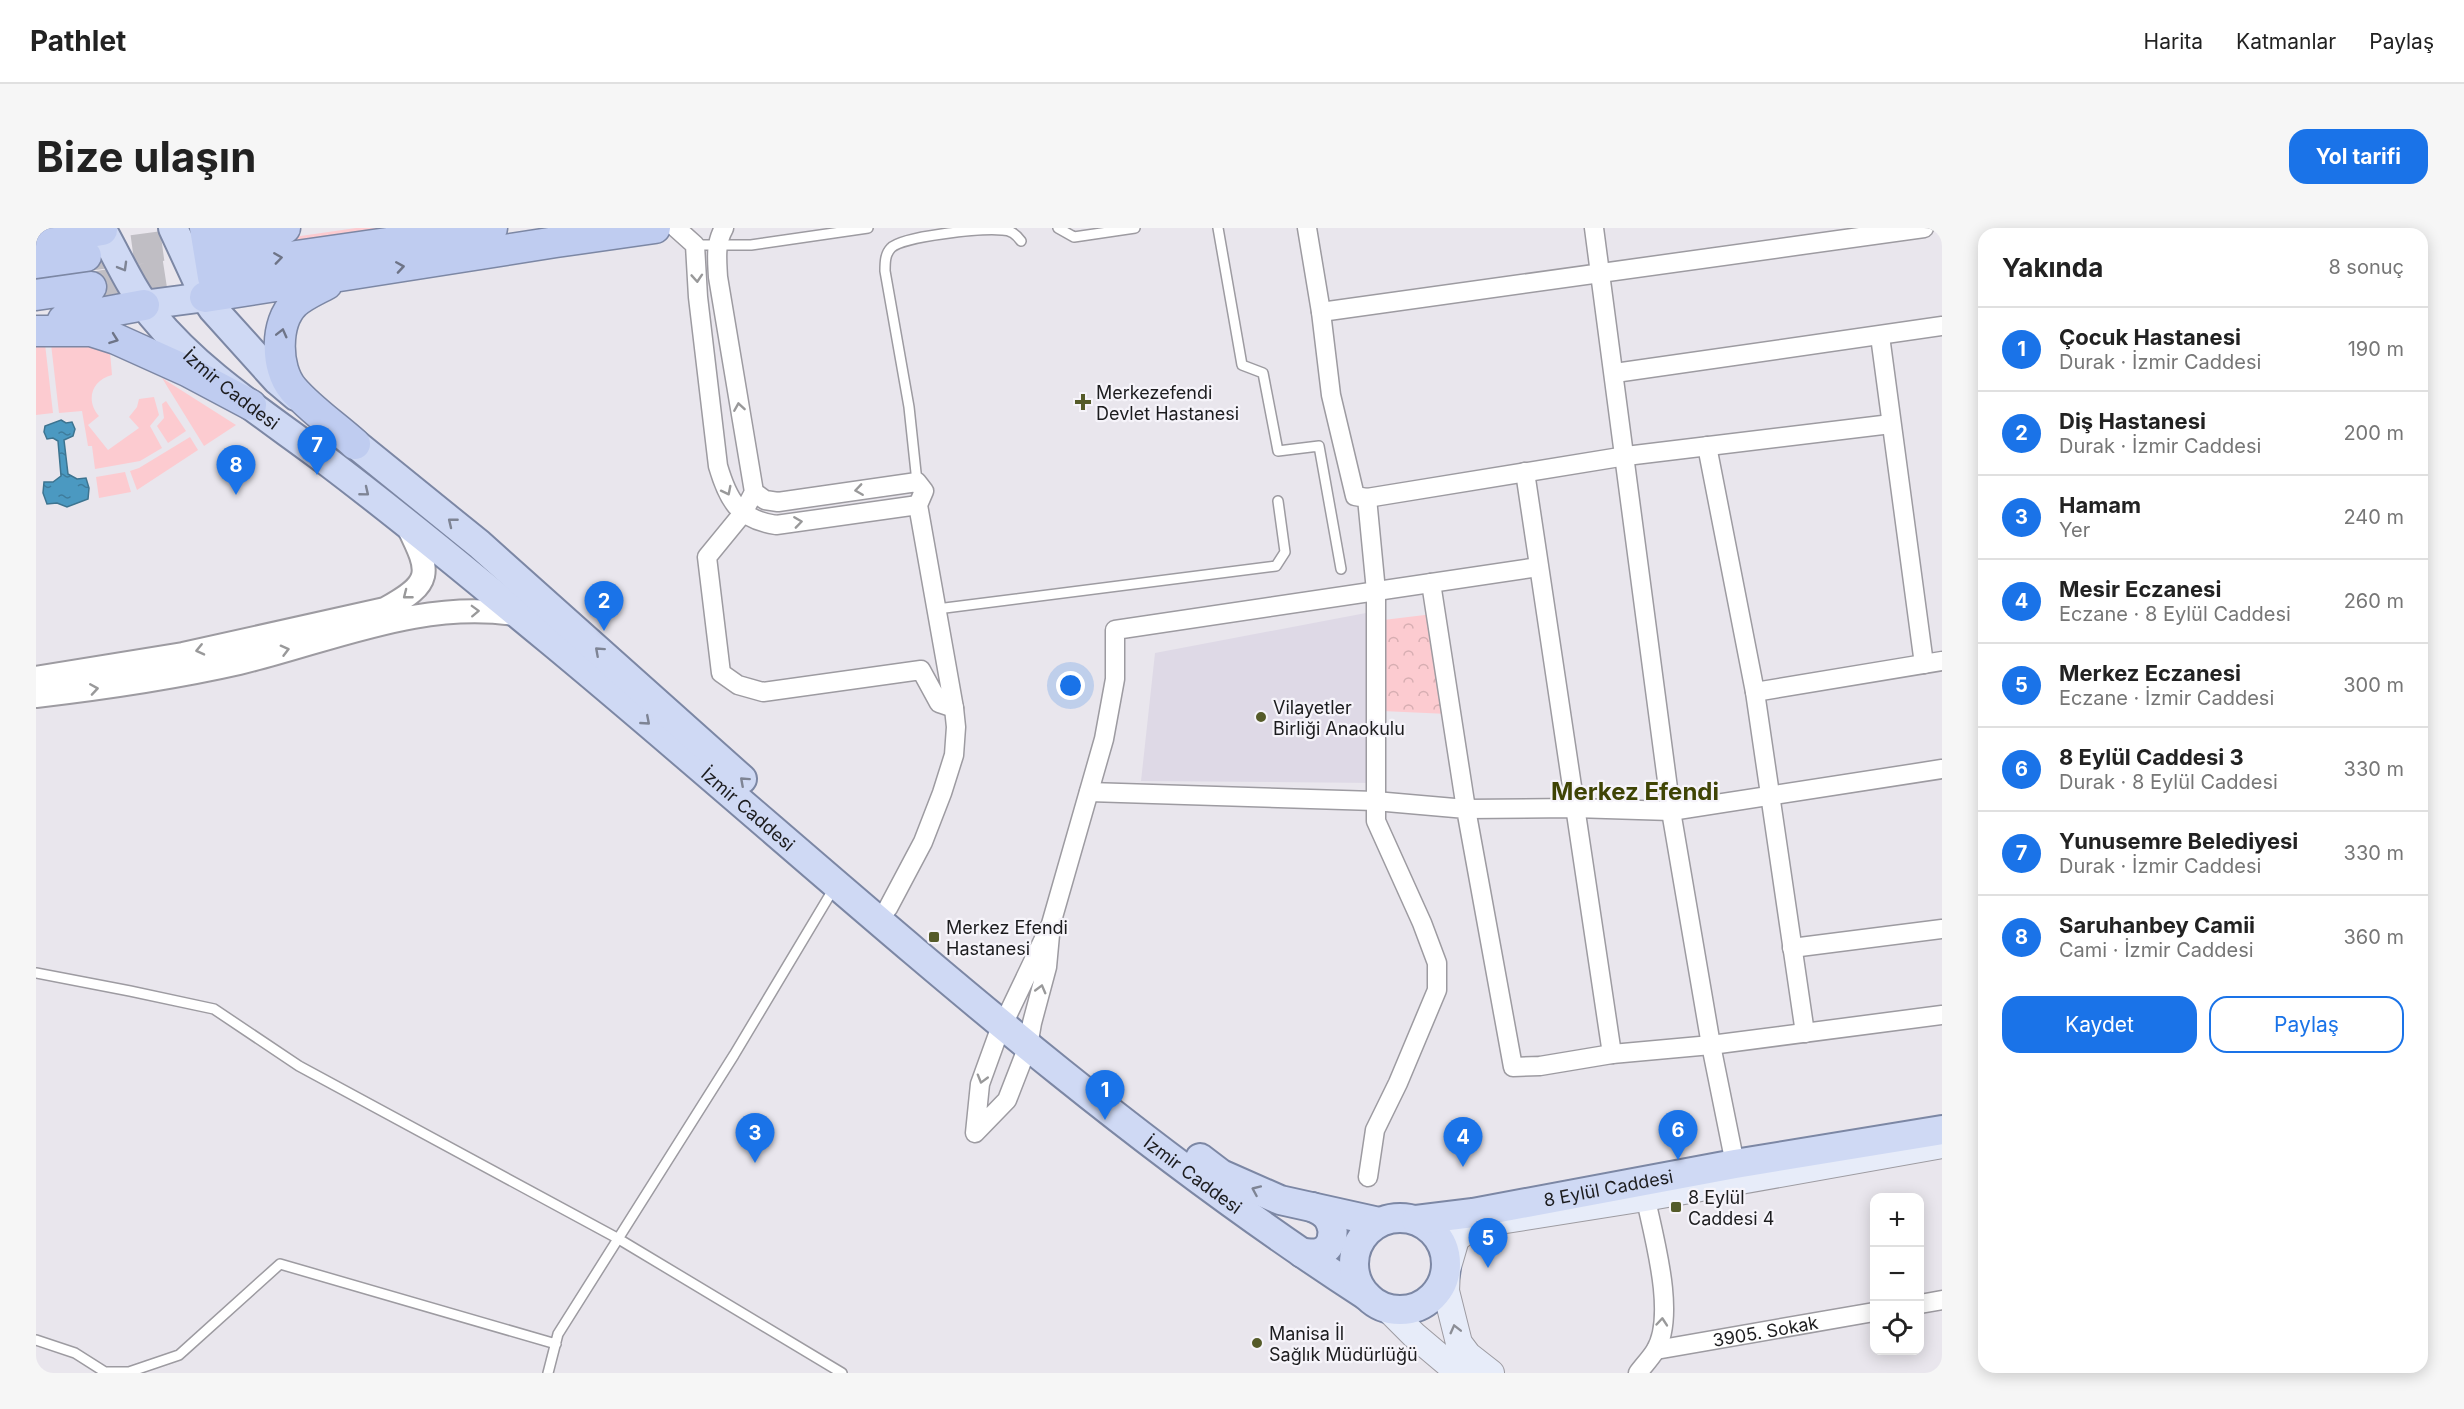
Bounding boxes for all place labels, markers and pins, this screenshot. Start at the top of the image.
place label: Merkezefendi Devlet Hastanesi [1096,382,1239,424]
marker: Merkezefendi Devlet Hastanesi [1074,393,1092,411]
pin: 7 [298,426,336,475]
pin: 8 [216,446,256,495]
pin: 2 [584,582,624,631]
place label: Vilayetler Birliği Anaokulu [1273,697,1405,739]
marker: Vilayetler Birliği Anaokulu [1254,710,1268,724]
place label: Merkez Efendi Hastanesi [946,917,1068,959]
marker: Merkez Efendi Hastanesi [927,930,941,944]
pin: 1 [1086,1070,1124,1120]
pin: 6 [1658,1110,1698,1160]
pin: 3 [736,1114,774,1163]
pin: 4 [1444,1118,1482,1167]
place label: 8 Eylül Caddesi 4 [1688,1187,1774,1229]
marker: 8 Eylül Caddesi 4 [1669,1200,1683,1214]
pin: 5 [1468,1218,1508,1268]
place label: Manisa İl Sağlık Müdürlüğü [1269,1322,1418,1365]
marker: Manisa İl Sağlık Müdürlüğü [1250,1336,1264,1350]

